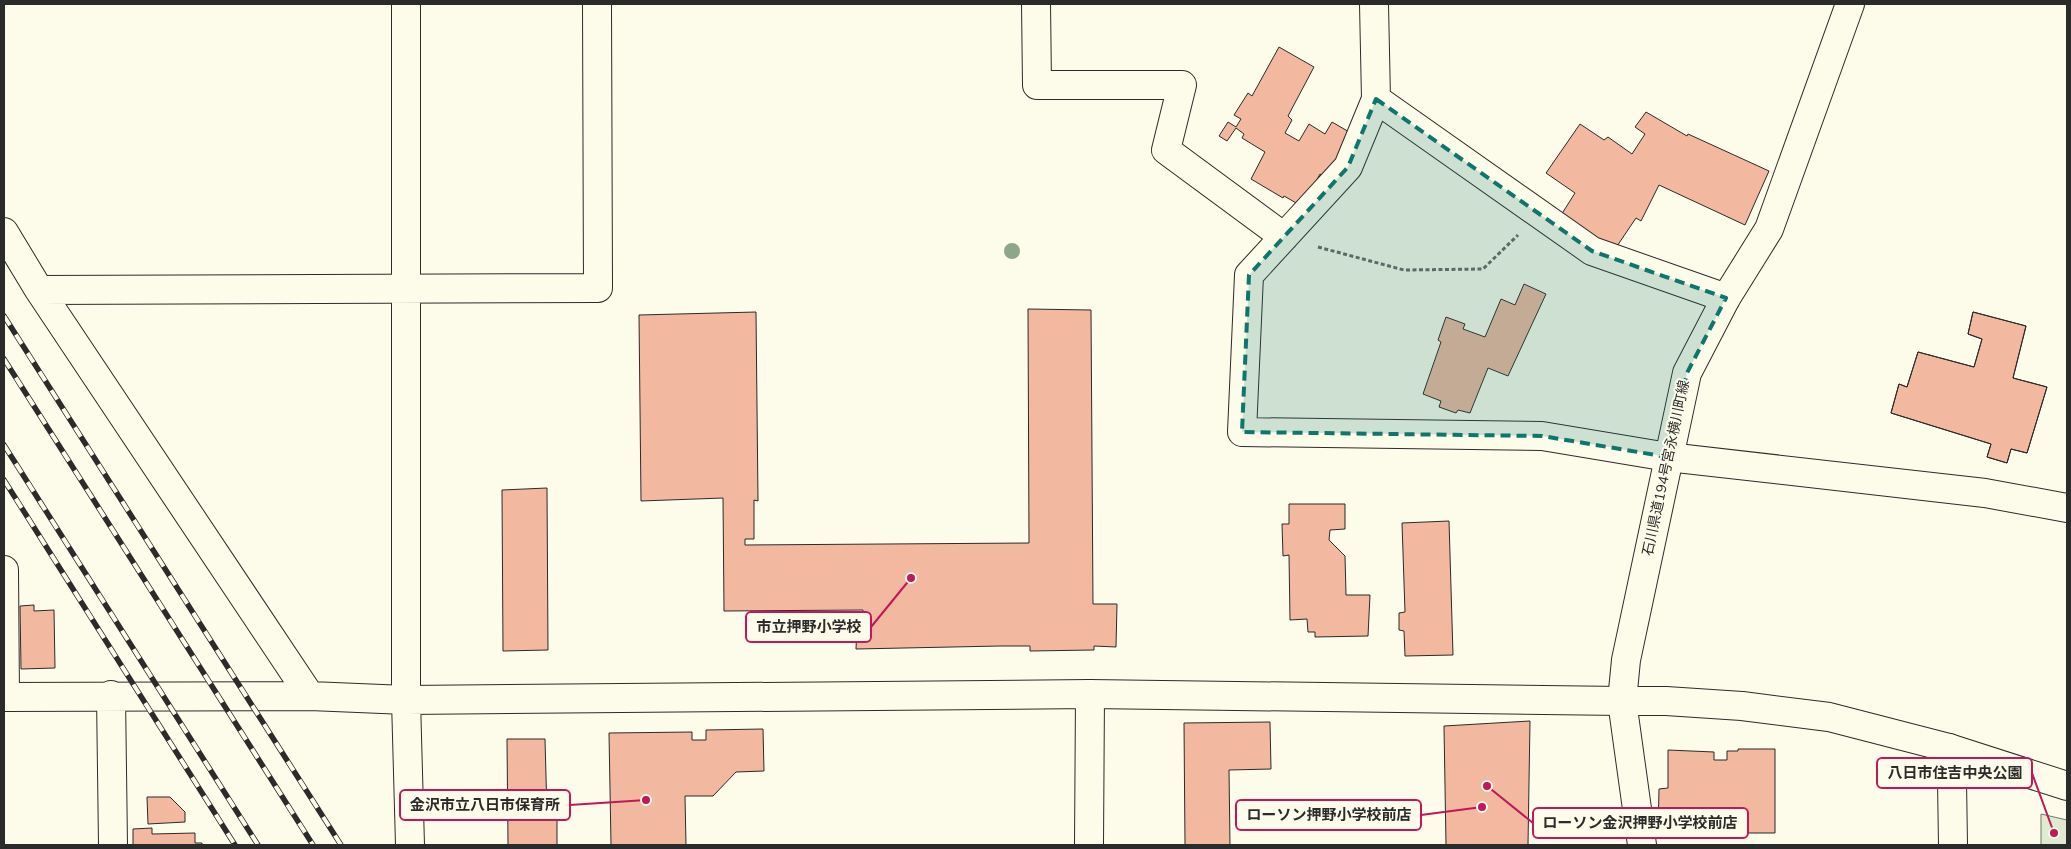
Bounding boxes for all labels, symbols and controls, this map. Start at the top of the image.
street label: 石川県道194号宮永横川町線 [1638,378,1694,558]
callout: 市立押野小学校 [746,612,871,642]
text: 市立押野小学校 [756,617,862,637]
callout: 八日市住吉中央公園 [1877,758,2032,788]
text: 八日市住吉中央公園 [1887,763,2023,783]
callout: 金沢市立八日市保育所 [400,790,570,820]
text: 金沢市立八日市保育所 [410,795,560,815]
callout: ローソン押野小学校前店 [1236,800,1421,830]
text: ローソン押野小学校前店 [1246,805,1412,825]
callout: ローソン金沢押野小学校前店 [1533,808,1748,838]
text: ローソン金沢押野小学校前店 [1542,813,1738,833]

